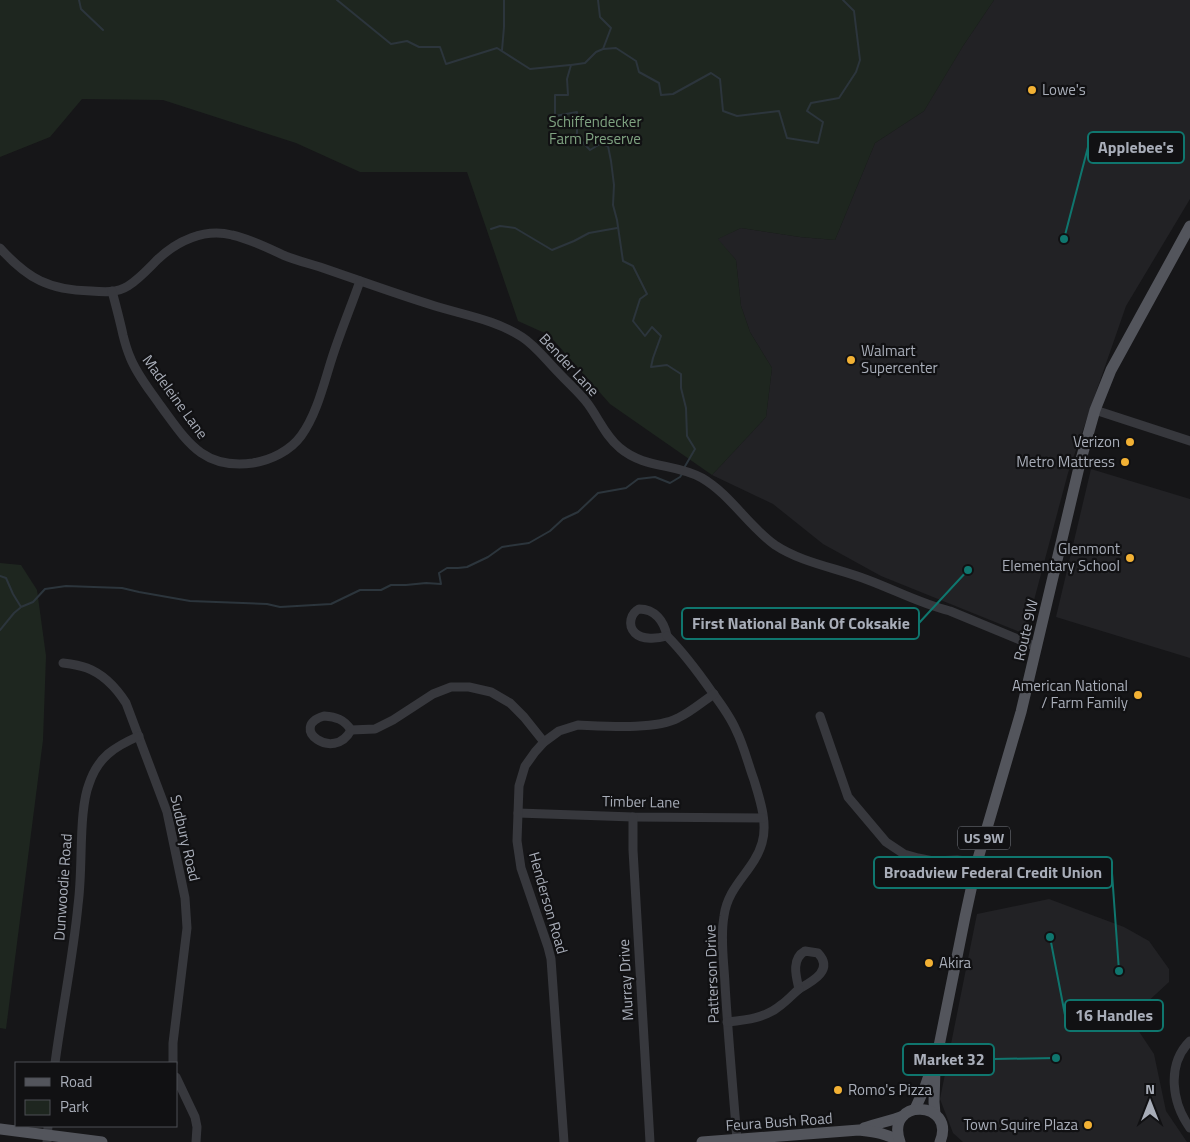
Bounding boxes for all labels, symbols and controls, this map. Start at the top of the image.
place label: Lowe's [1042,78,1086,101]
marker: Lowe's [1026,84,1038,96]
park label: Schiffendecker Farm Preserve [548,110,642,150]
callout: Applebee's [1088,132,1184,163]
text: Applebee's [1098,135,1174,159]
street label: Bender Lane [534,328,605,401]
place label: Walmart Supercenter [861,339,938,379]
street label: Madeleine Lane [137,350,214,444]
marker: Walmart Supercenter [845,354,857,366]
place label: Verizon [1073,430,1120,453]
marker: Verizon [1124,436,1136,448]
place label: Metro Mattress [1016,450,1115,473]
marker: Metro Mattress [1119,456,1131,468]
place label: Glenmont Elementary School [1002,537,1121,577]
marker: Glenmont Elementary School [1124,552,1136,564]
street label: Route 9W [1007,597,1044,663]
callout: First National Bank Of Coksakie [682,608,919,639]
text: First National Bank Of Coksakie [692,611,910,635]
place label: American National / Farm Family [1012,674,1128,714]
marker: American National / Farm Family [1132,689,1144,701]
street label: Timber Lane [602,789,680,814]
street label: Sudbury Road [164,792,207,883]
road number: US 9W [958,826,1010,850]
street label: Dunwoodie Road [47,833,78,941]
street label: Henderson Road [523,849,574,957]
callout: Broadview Federal Credit Union [874,857,1112,888]
text: Broadview Federal Credit Union [884,860,1102,884]
street label: Patterson Drive [698,924,725,1024]
street label: Murray Drive [612,939,639,1021]
place label: Akira [939,951,972,974]
marker: Akira [923,957,935,969]
callout: 16 Handles [1065,1000,1163,1031]
text: 16 Handles [1075,1003,1153,1027]
callout: Market 32 [903,1044,994,1075]
text: Market 32 [913,1047,985,1071]
legend [15,1062,178,1127]
text: Road [60,1070,92,1093]
north arrow [1125,1077,1175,1127]
place label: Romo's Pizza [848,1078,932,1101]
text: N [1145,1078,1155,1099]
marker: Romo's Pizza [832,1084,844,1096]
text: Park [60,1095,89,1118]
street label: Feura Bush Road [725,1106,833,1137]
place label: Town Squire Plaza [963,1113,1078,1136]
marker: Town Squire Plaza [1082,1119,1094,1131]

